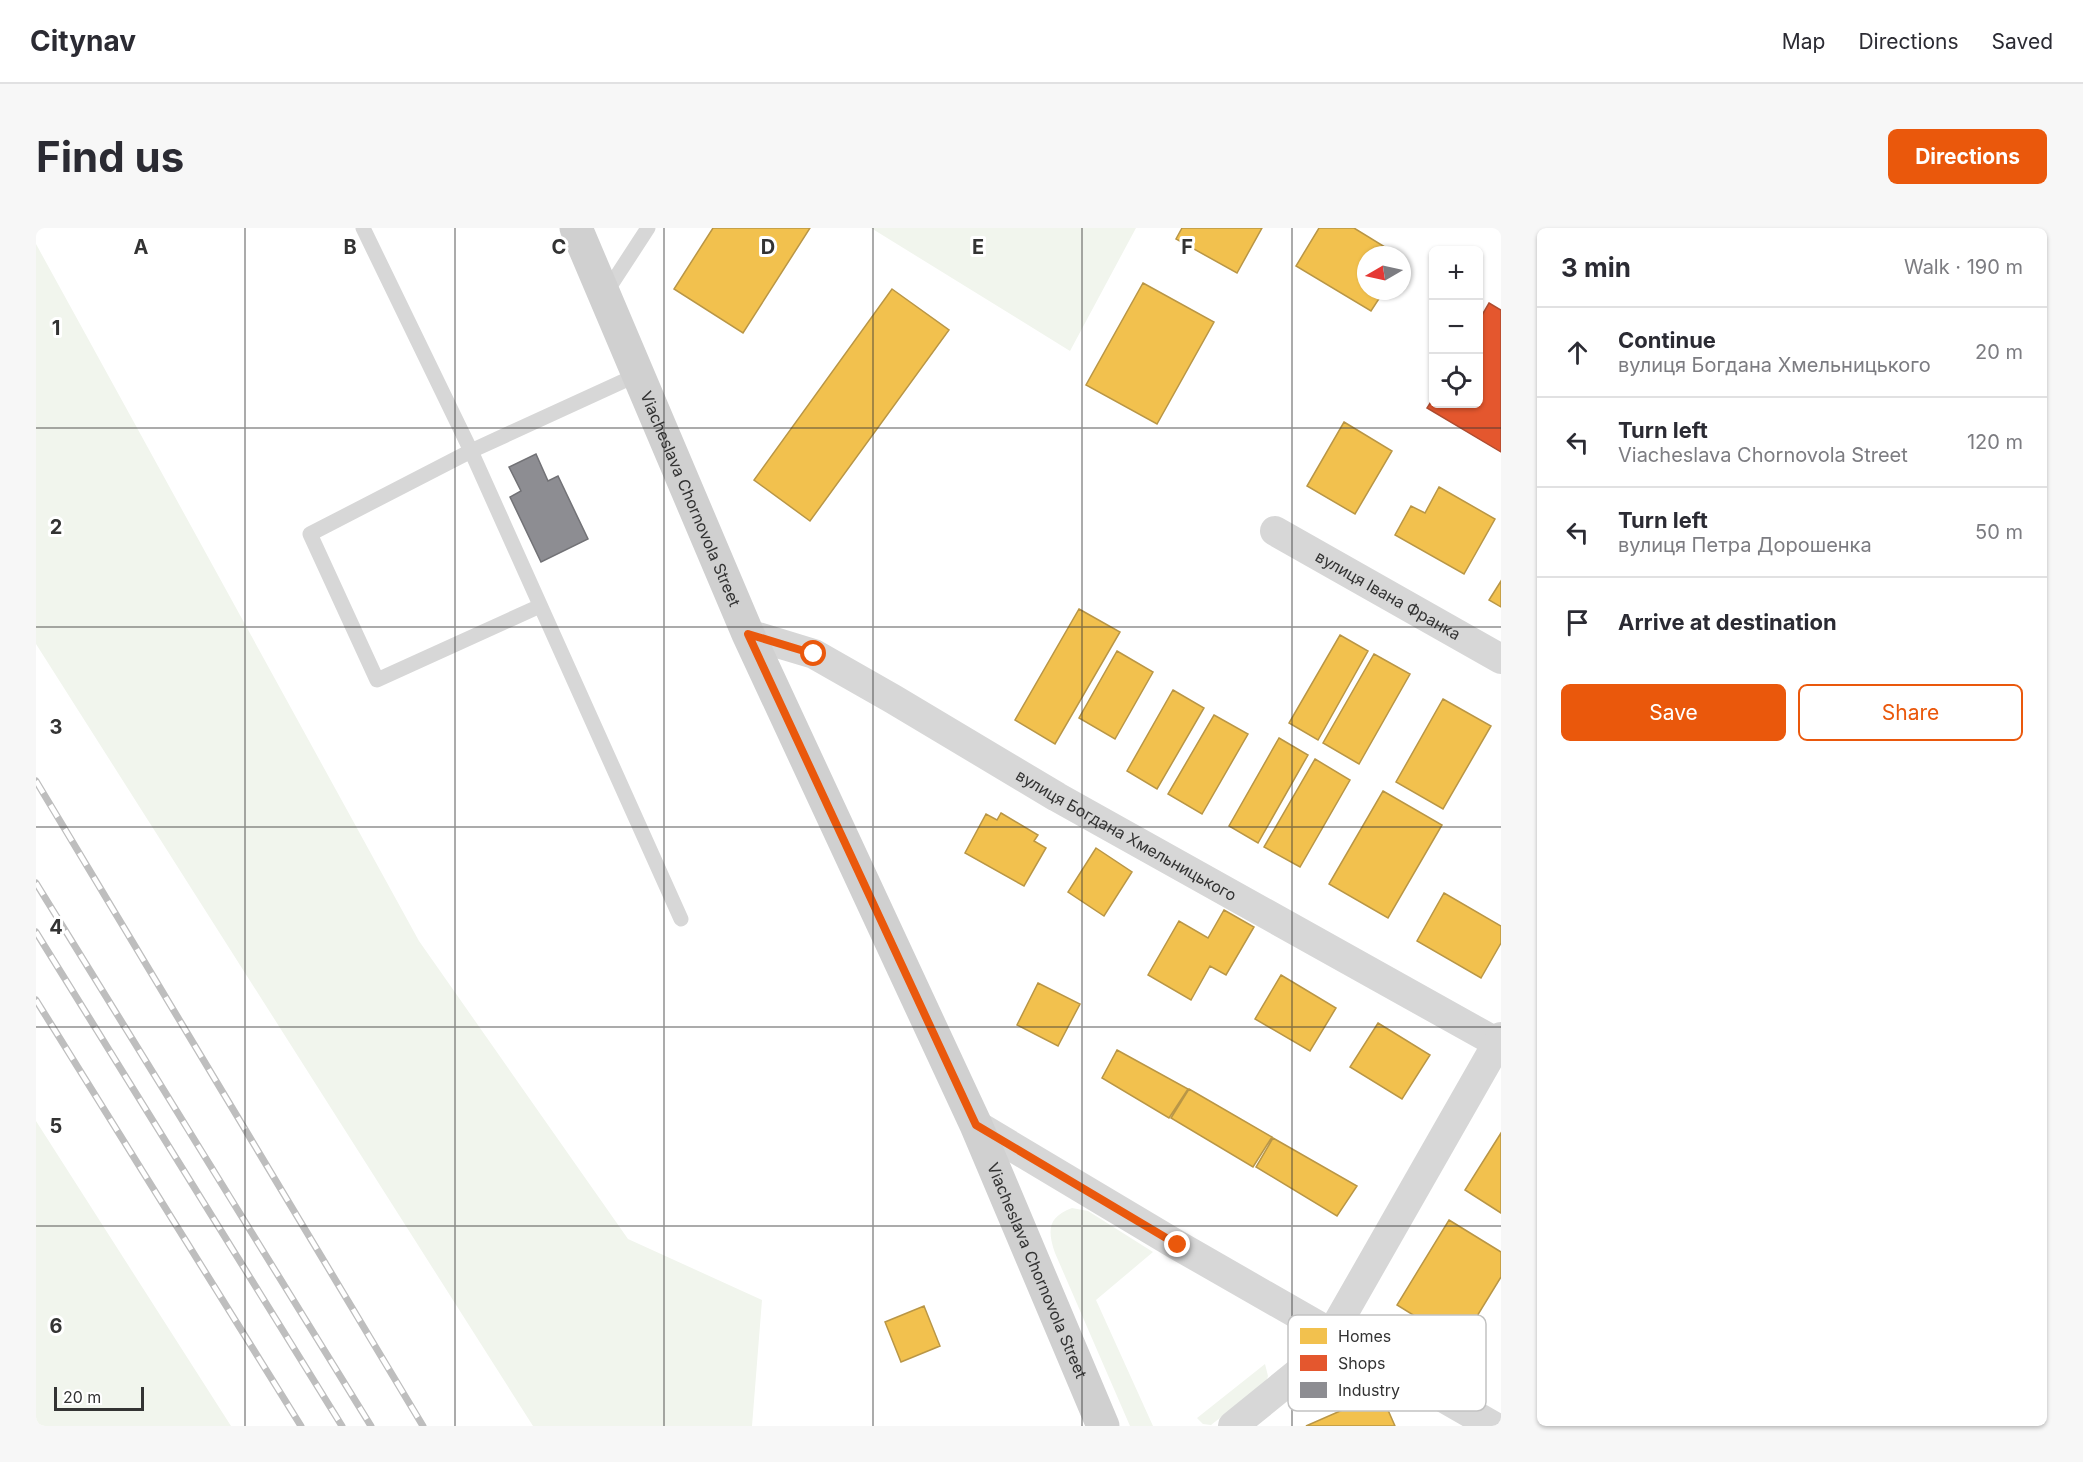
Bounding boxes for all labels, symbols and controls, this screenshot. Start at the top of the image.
text: Citynav [30,24,136,58]
text: Map [1782,29,1825,54]
text: Directions [1858,29,1959,54]
text: Saved [1992,29,2053,54]
button: Directions [1888,129,2047,184]
text: Find us [36,131,184,182]
text: A [134,235,149,259]
text: B [343,235,357,259]
text: C [552,235,566,259]
text: D [761,235,775,259]
text: E [972,235,984,259]
text: F [1181,235,1193,259]
north arrow [1357,246,1411,300]
map controls [1429,246,1483,408]
button: + [1429,246,1483,300]
text: 3 min [1561,252,1631,283]
text: Walk · 190 m [1904,255,2023,279]
button: − [1429,300,1483,354]
text: 1 [52,316,60,340]
text: Continue [1618,327,1716,353]
icon: ahead [1561,336,1594,369]
text: 20 m [1975,340,2023,364]
text: вулиця Богдана Хмельницького [1618,353,1931,377]
button: locate [1429,354,1483,408]
street label: Viacheslava Chornovola Street [636,388,745,609]
text: Turn left [1618,417,1708,443]
icon: left [1561,426,1594,459]
text: 120 m [1967,430,2023,454]
text: Viacheslava Chornovola Street [1618,443,1908,467]
text: Turn left [1618,507,1708,533]
text: 2 [50,515,62,539]
icon: left [1561,516,1594,549]
text: 50 m [1975,520,2023,544]
text: вулиця Петра Дорошенка [1618,533,1872,557]
street label: вулиця Івана Франка [1312,546,1464,644]
icon: arrive [1561,606,1594,639]
text: Arrive at destination [1618,609,1837,635]
route start [800,640,826,666]
button: Save [1561,684,1786,741]
button: Share [1798,684,2023,741]
text: 3 [50,715,62,739]
street label: вулиця Богдана Хмельницького [1012,765,1240,905]
text: 4 [49,915,63,939]
text: 5 [50,1114,62,1138]
street label: Viacheslava Chornovola Street [983,1160,1092,1381]
route end [1164,1231,1190,1257]
text: 6 [50,1314,63,1338]
legend [1288,1315,1486,1411]
text: Homes [1338,1326,1391,1346]
text: Shops [1338,1353,1386,1373]
text: Industry [1338,1380,1400,1400]
scale bar [54,1384,144,1412]
text: 20 m [63,1387,101,1407]

